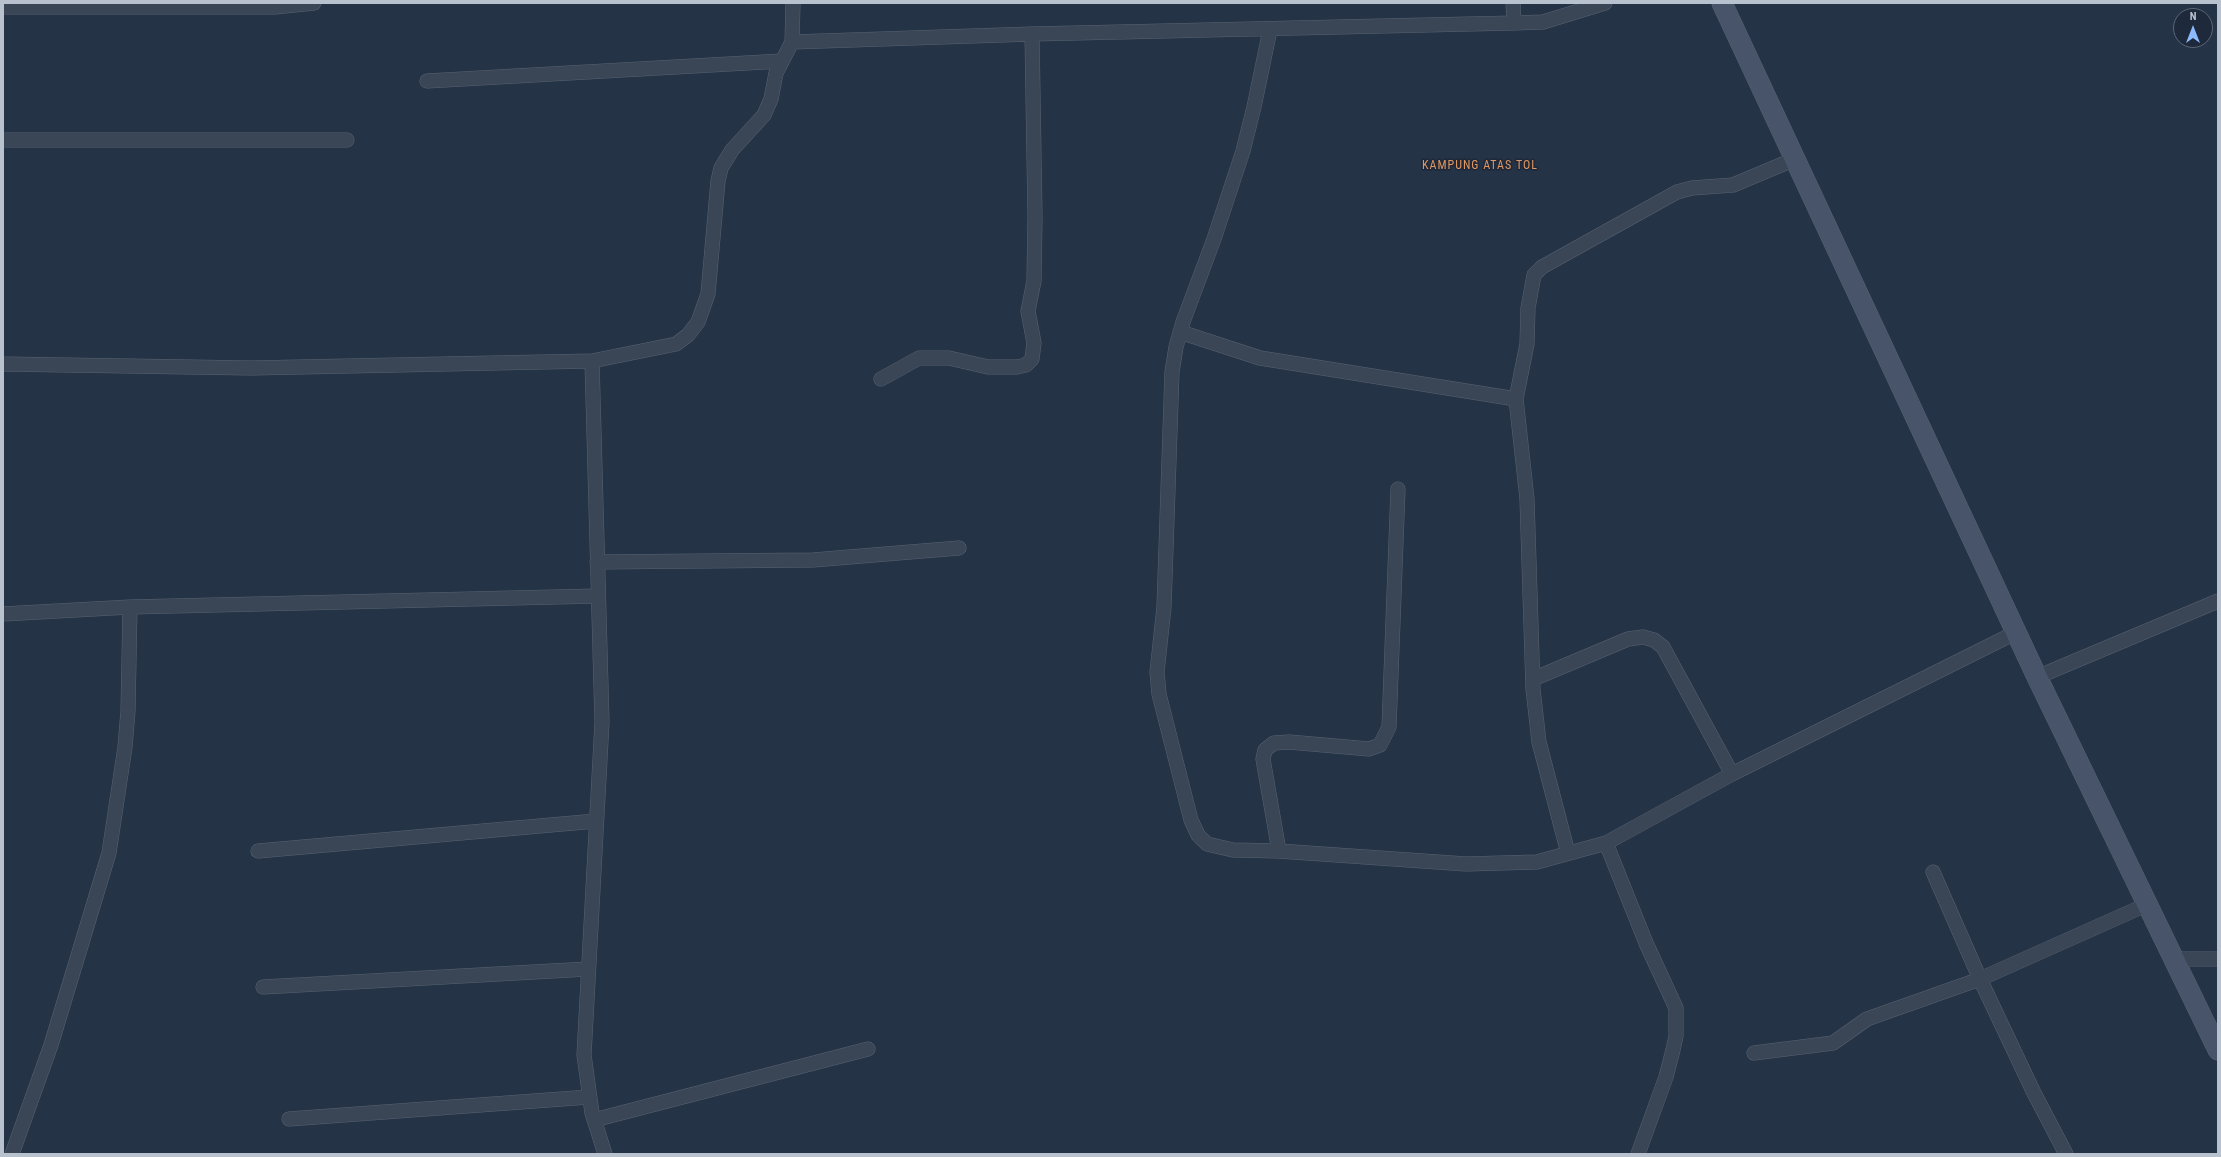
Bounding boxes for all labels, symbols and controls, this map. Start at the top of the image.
north arrow [2173,8,2213,48]
text: N [2190,10,2196,23]
district label: KAMPUNG ATAS TOL [1422,159,1538,173]

